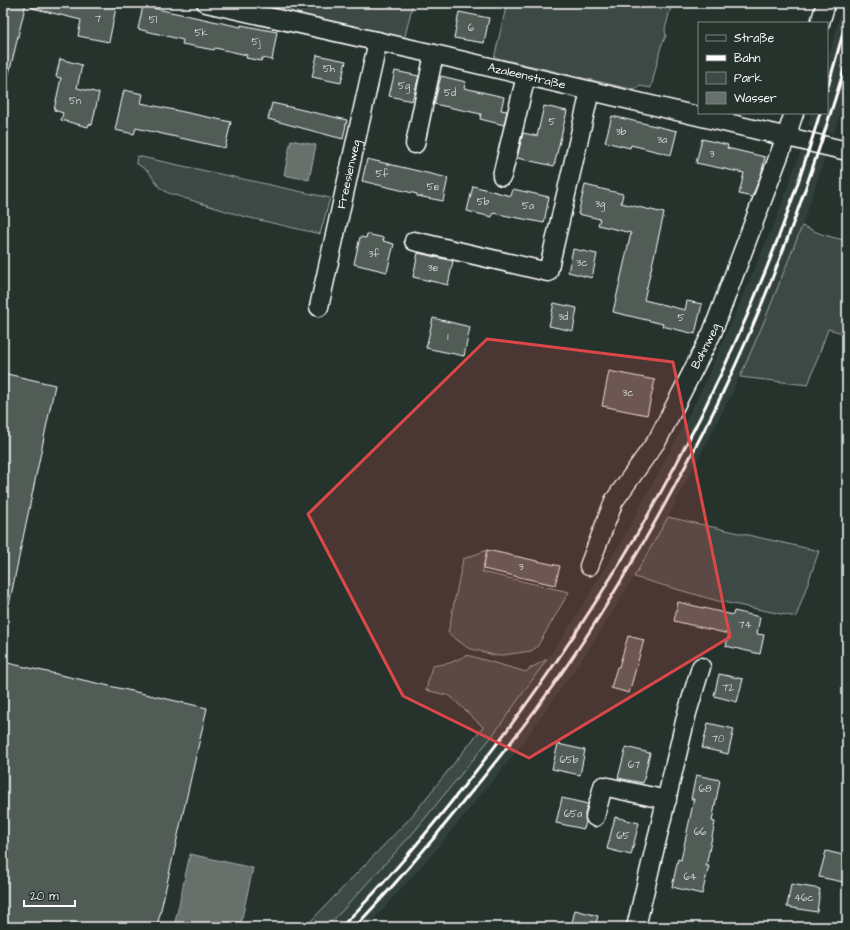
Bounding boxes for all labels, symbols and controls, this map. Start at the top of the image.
house number: 7 [95,12,101,26]
house number: 5l [149,13,158,27]
house number: 6 [468,21,475,35]
legend [698,22,828,114]
house number: 5k [194,26,208,40]
text: Straße [734,30,775,47]
house number: 5j [252,35,261,49]
text: Bahn [734,50,761,67]
street label: Azaleenstraße [486,58,568,93]
house number: 5h [323,62,335,76]
text: Park [734,70,762,87]
house number: 5g [398,79,410,94]
house number: 5d [444,86,456,100]
text: Wasser [734,90,777,107]
house number: 5n [69,94,81,108]
house number: 5 [548,115,556,129]
house number: 3b [616,125,627,139]
house number: 3a [657,133,667,147]
street label: Freesienweg [332,138,365,211]
house number: 3 [709,147,715,161]
house number: 5f [375,167,389,181]
house number: 5e [427,180,440,194]
house number: 5b [477,195,490,209]
house number: 3g [595,197,605,212]
house number: 5a [522,199,534,213]
house number: 3f [368,247,380,261]
house number: 3c [576,256,588,270]
house number: 3e [428,261,439,275]
house number: 3d [558,310,568,324]
house number: 5 [677,311,685,325]
street label: Bahnweg [687,321,724,372]
house number: 1 [447,330,449,344]
house number: 3c [622,386,634,400]
house number: 3 [518,560,524,574]
house number: 74 [739,618,752,632]
house number: 72 [722,681,734,695]
house number: 70 [712,732,724,746]
house number: 65b [560,753,579,767]
house number: 67 [628,758,640,772]
house number: 68 [699,782,712,796]
house number: 65a [564,807,582,821]
house number: 66 [694,825,707,839]
house number: 65 [616,829,630,843]
house number: 64 [683,870,697,884]
scale bar [24,882,75,908]
text: 20 m [30,888,59,905]
house number: 46c [794,891,814,905]

